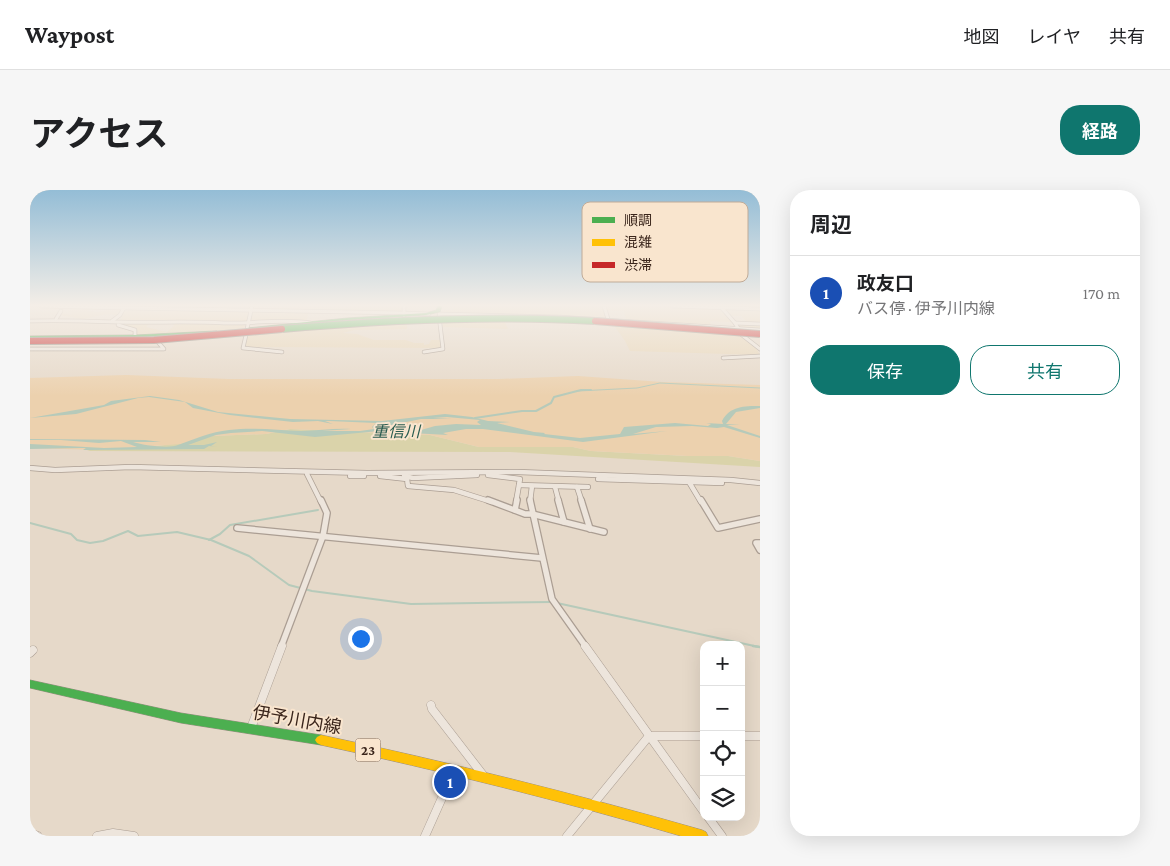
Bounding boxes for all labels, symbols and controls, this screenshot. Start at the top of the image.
text: Waypost [25,21,114,48]
text: 地図 [964,27,1000,47]
text: レイヤ [1028,27,1081,47]
text: 共有 [1109,27,1145,47]
button: 経路 [1060,105,1140,155]
text: アクセス [30,115,168,154]
legend [582,202,748,282]
text: 順調 [624,212,652,228]
text: 周辺 [810,213,852,237]
text: 混雑 [624,234,652,250]
text: 渋滞 [624,257,652,273]
text: 政友口 [857,273,914,294]
text: 1 [823,285,829,302]
text: 170 m [1083,285,1120,302]
text: バス停 · 伊予川内線 [857,300,995,317]
button: 保存 [810,345,960,395]
button: 共有 [970,345,1120,395]
water label: 重信川 [372,423,422,440]
your location [348,626,374,652]
map controls [700,641,745,821]
button: + [700,641,745,686]
button: − [700,686,745,731]
street label: 伊予川内線 [251,702,343,738]
button: locate [700,731,745,776]
road number: 23 [356,738,380,762]
pin: 1 [434,763,466,801]
button: layers [700,776,745,821]

